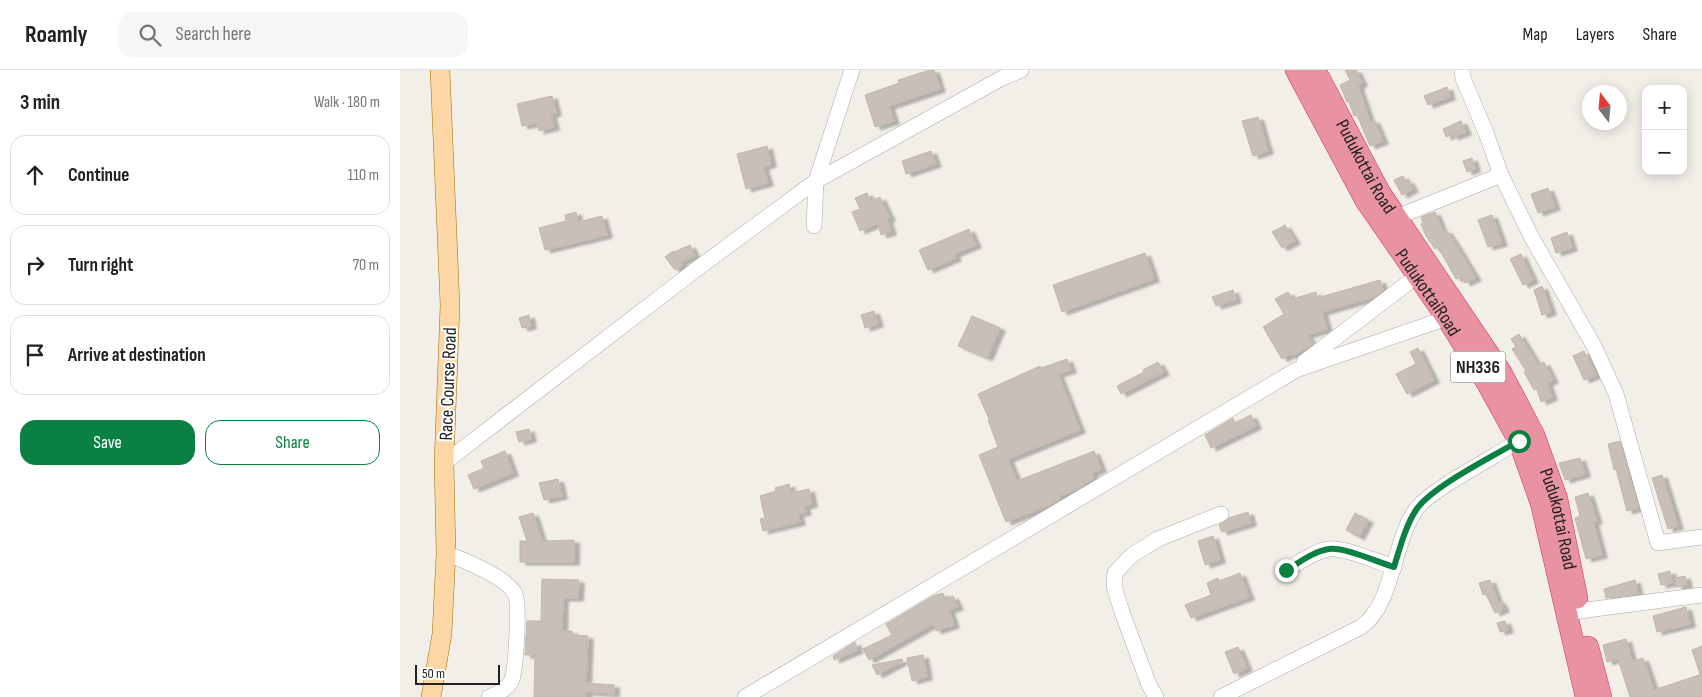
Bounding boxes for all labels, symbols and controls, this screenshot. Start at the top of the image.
search box [118,12,468,57]
text: Roamly [25,20,88,49]
icon: search [136,21,164,49]
text: Search here [176,23,251,46]
text: Map [1523,24,1548,45]
text: Layers [1576,24,1615,45]
text: Share [1643,24,1677,45]
north arrow [1582,85,1627,130]
map controls [1642,85,1687,175]
button: + [1642,85,1687,130]
text: 3 min [20,90,60,115]
text: Walk · 180 m [314,93,380,112]
street label: Pudukottai Road [1330,116,1400,218]
button: − [1642,130,1687,175]
icon: ahead [21,161,49,189]
text: Continue [68,164,129,187]
text: 110 m [348,166,379,185]
street label: PudukottaiRoad [1390,245,1465,341]
icon: right [21,251,49,279]
text: Turn right [68,254,133,277]
text: 70 m [353,256,379,275]
street label: Race Course Road [435,327,462,441]
icon: arrive [21,341,49,369]
text: Arrive at destination [68,344,206,367]
road number: NH336 [1450,352,1506,382]
button: Save [20,420,195,465]
button: Share [205,420,380,465]
route start [1508,430,1531,453]
street label: Pudukottai Road [1534,465,1581,572]
route end [1275,559,1298,582]
scale bar [415,662,500,685]
text: 50 m [422,665,445,682]

